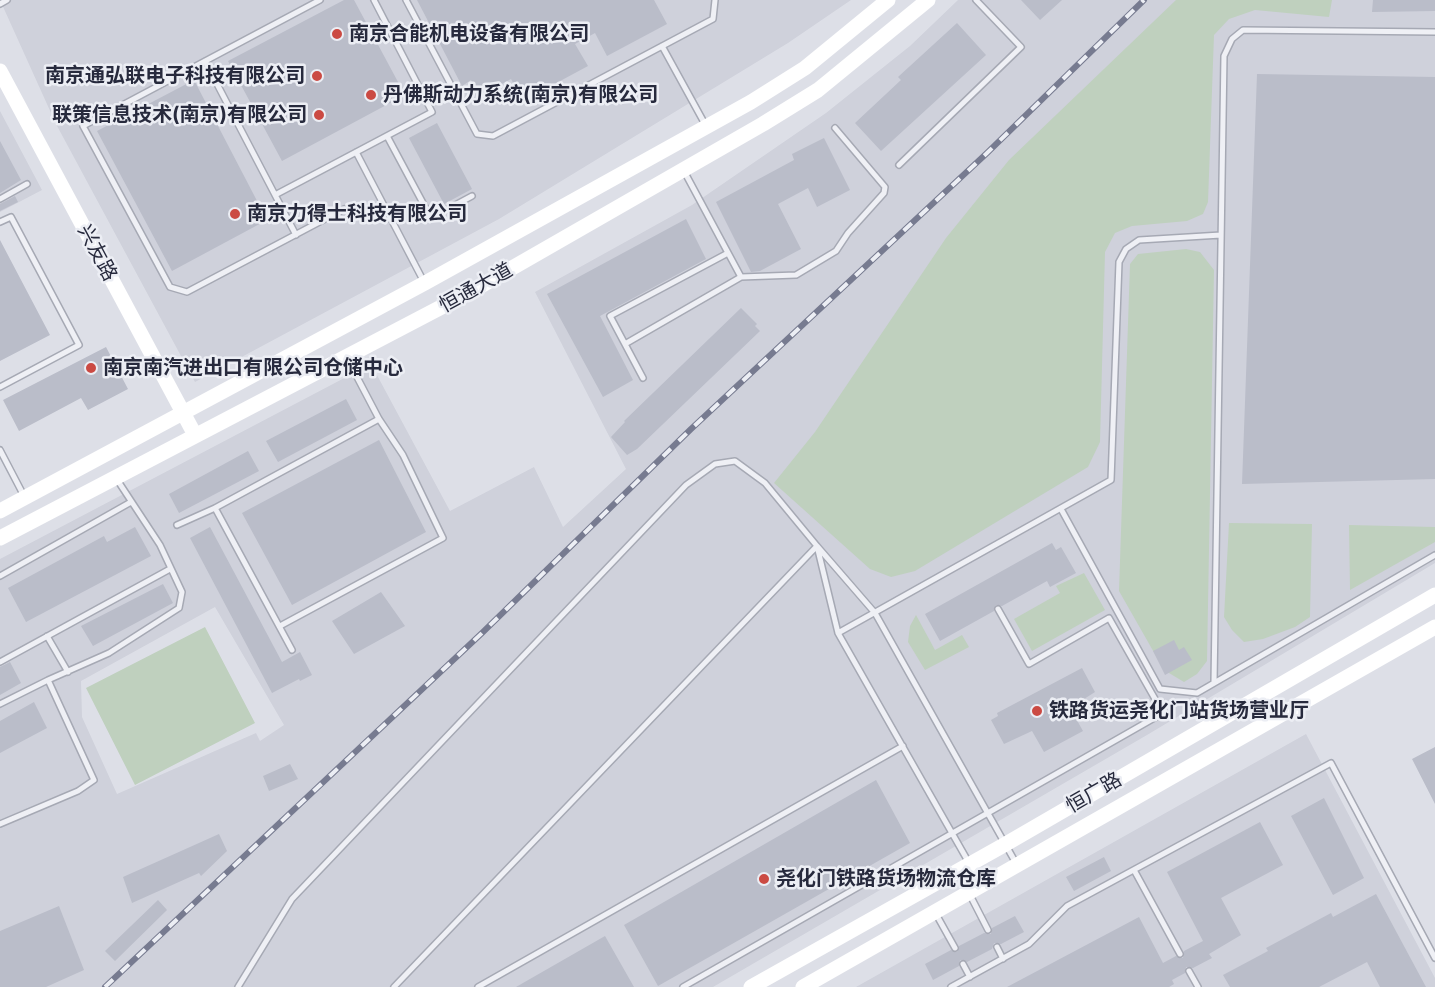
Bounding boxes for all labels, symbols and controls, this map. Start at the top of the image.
place label: 南京合能机电设备有限公司 [349,22,589,46]
marker: 南京合能机电设备有限公司 [330,27,344,41]
place label: 南京通弘联电子科技有限公司 [45,64,305,88]
marker: 南京通弘联电子科技有限公司 [310,69,324,83]
place label: 丹佛斯动力系统(南京)有限公司 [383,83,658,107]
marker: 丹佛斯动力系统(南京)有限公司 [364,88,378,102]
place label: 联策信息技术(南京)有限公司 [52,103,307,127]
marker: 联策信息技术(南京)有限公司 [312,108,326,122]
place label: 南京力得士科技有限公司 [247,202,467,226]
marker: 南京力得士科技有限公司 [228,207,242,221]
street label: 兴友路 [72,221,122,285]
street label: 恒通大道 [435,258,517,318]
place label: 南京南汽进出口有限公司仓储中心 [103,356,403,380]
marker: 南京南汽进出口有限公司仓储中心 [84,361,98,375]
place label: 铁路货运尧化门站货场营业厅 [1049,699,1309,723]
marker: 铁路货运尧化门站货场营业厅 [1030,704,1044,718]
street label: 恒广路 [1062,768,1126,818]
place label: 尧化门铁路货场物流仓库 [776,867,996,891]
marker: 尧化门铁路货场物流仓库 [757,872,771,886]

